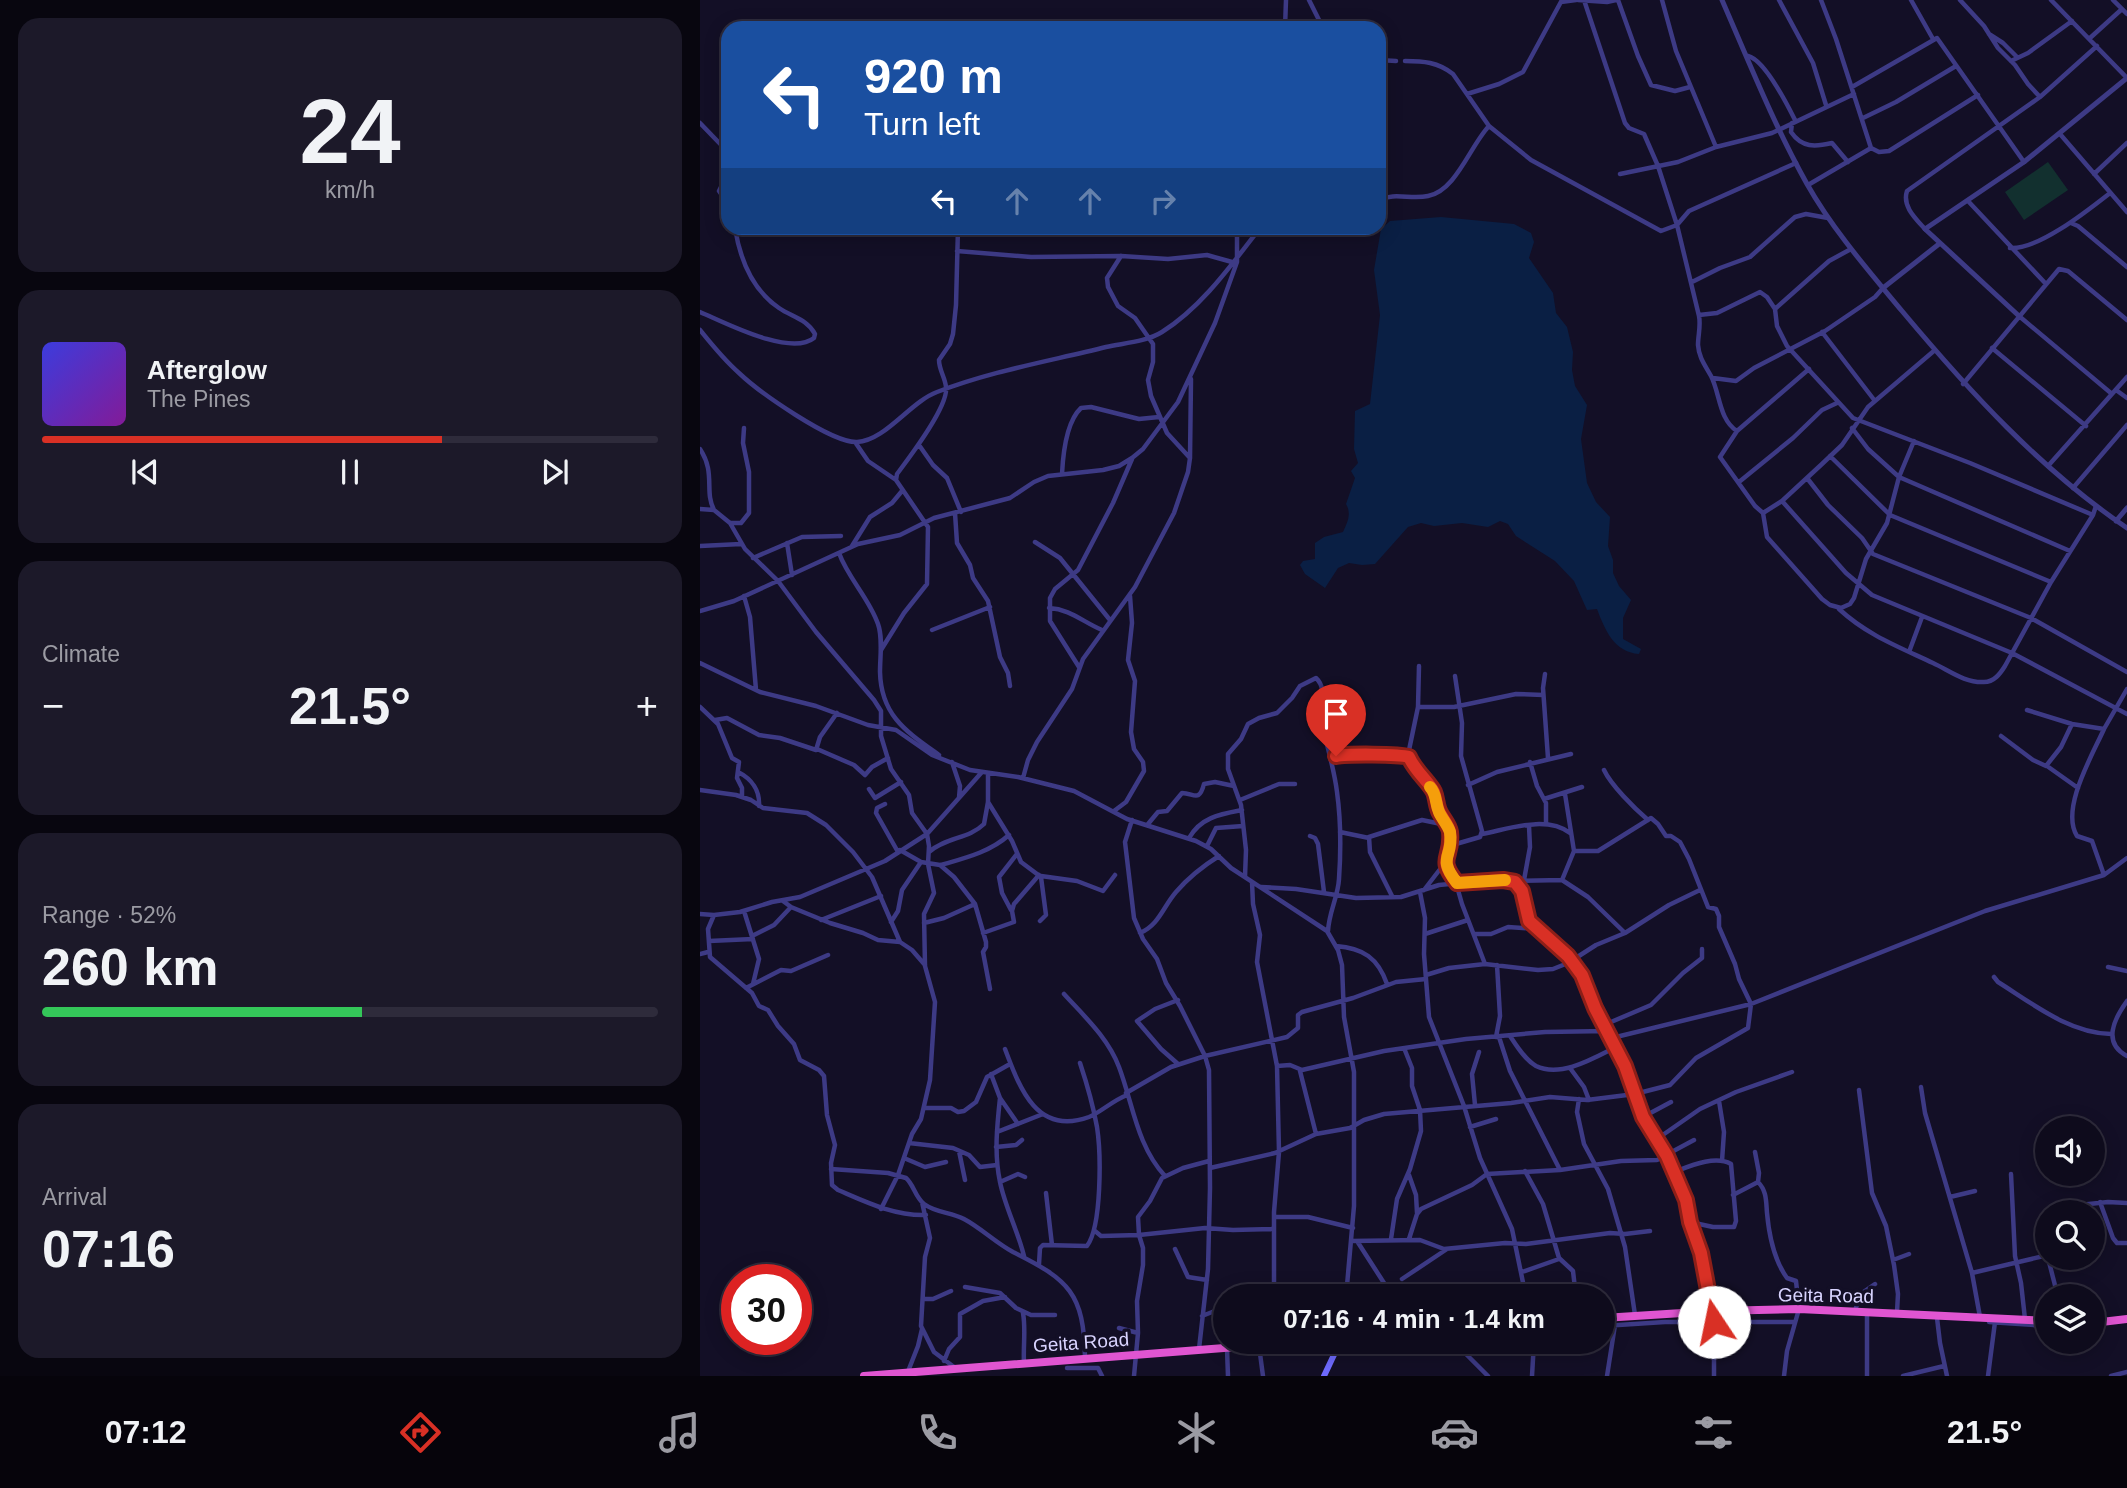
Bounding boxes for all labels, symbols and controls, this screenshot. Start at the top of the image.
icon: left [749,49,840,140]
text: 920 m [864,49,1003,103]
text: 24 [299,81,401,182]
text: Turn left [864,106,980,142]
text: km/h [325,177,375,203]
icon: left [925,182,963,220]
icon: ahead [998,182,1036,220]
icon: ahead [1071,182,1109,220]
icon: right [1144,182,1182,220]
text: Afterglow [147,355,267,385]
text: The Pines [147,386,251,412]
icon: previous [126,453,164,491]
icon: pause [331,453,369,491]
icon: next [536,453,574,491]
text: Climate [42,641,120,667]
text: 21.5° [289,677,411,735]
pin [1306,684,1366,756]
text: − [42,685,64,727]
text: + [636,685,658,727]
icon: arrive [1317,695,1355,733]
text: Range · 52% [42,902,176,928]
text: 260 km [42,938,218,996]
map controls [2035,1116,2105,1354]
button: sound [2035,1116,2105,1186]
text: Arrival [42,1184,107,1210]
button: search [2035,1200,2105,1270]
text: 07:16 [42,1220,175,1278]
speed limit sign: 30 [721,1264,812,1355]
street label: Geita Road [1778,1284,1874,1307]
button: layers [2035,1284,2105,1354]
position arrow [1677,1285,1751,1359]
text: 07:16 · 4 min · 1.4 km [1283,1304,1545,1334]
street label: Geita Road [1032,1329,1130,1356]
icon: directions [396,1408,445,1457]
icon: music [655,1408,704,1457]
icon: phone [913,1408,962,1457]
icon: climate [1172,1408,1221,1457]
icon: car [1430,1408,1479,1457]
icon: filters [1689,1408,1738,1457]
text: 07:12 [105,1414,187,1450]
text: 21.5° [1947,1414,2022,1450]

